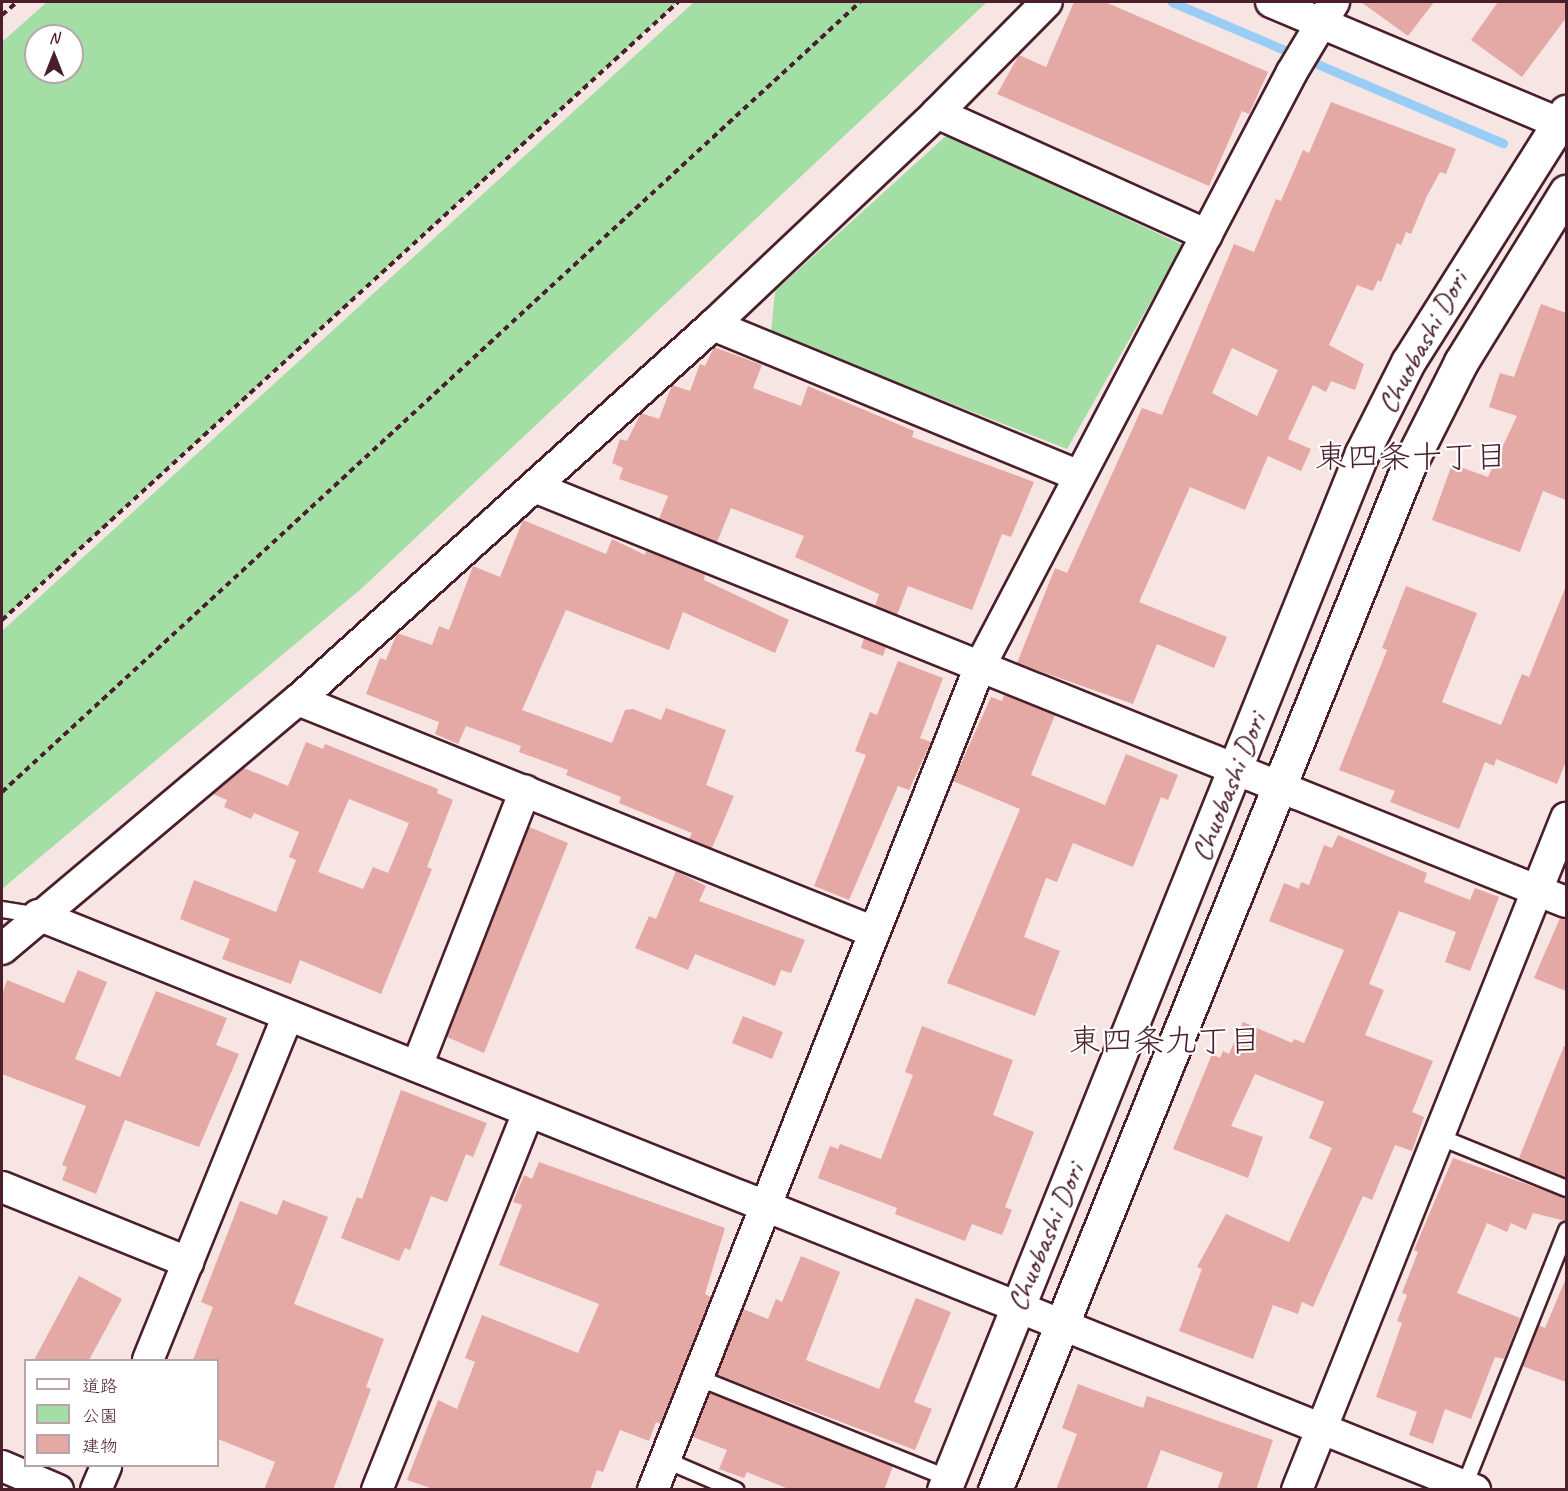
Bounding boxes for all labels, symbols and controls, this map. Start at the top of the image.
north arrow [24,24,84,84]
text: N [49,28,59,48]
street label: Chuobashi Dori [1368,265,1476,419]
district label: 東四条十丁目 [1315,438,1507,476]
street label: Chuobashi Dori [1182,708,1274,866]
district label: 東四条九丁目 [1069,1022,1261,1060]
street label: Chuobashi Dori [998,1158,1092,1316]
legend [24,1359,219,1467]
text: 道路 [82,1375,118,1397]
text: 公園 [82,1405,118,1427]
text: 建物 [82,1435,118,1457]

